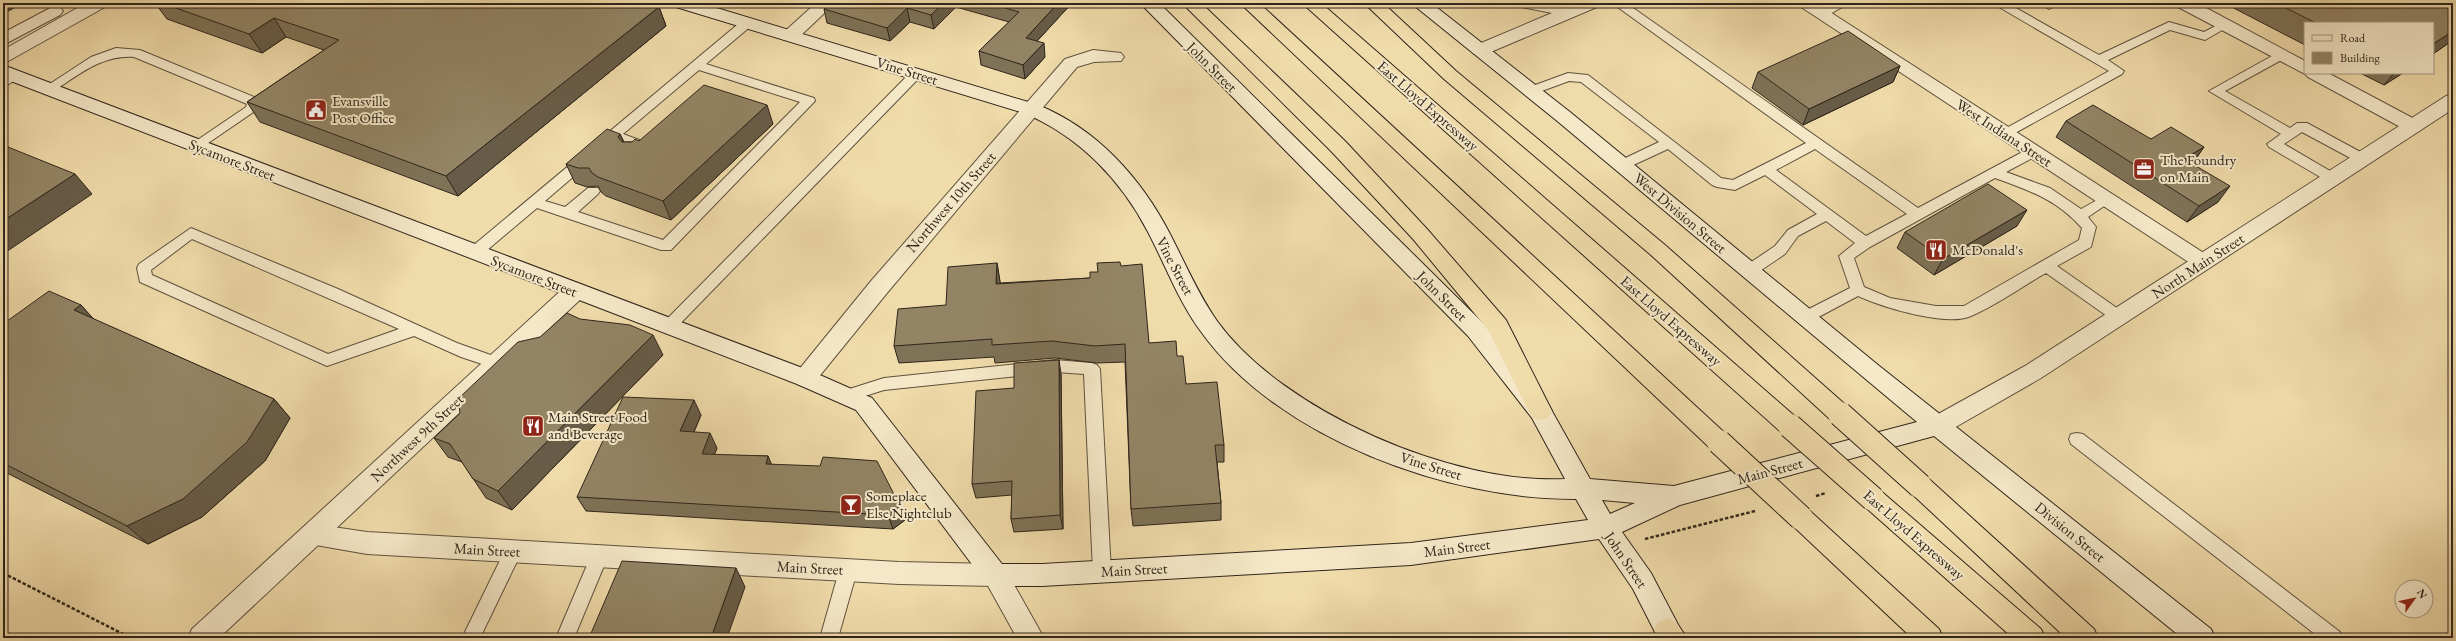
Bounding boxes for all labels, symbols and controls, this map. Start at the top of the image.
legend [2304,22,2434,74]
text: Road [2340,30,2366,46]
street label: John Street [1182,36,1242,96]
text: Building [2340,50,2381,66]
street label: Vine Street [874,52,940,89]
street label: East Lloyd Expressway [1374,56,1483,155]
place label: Evansville Post Office [332,91,394,127]
street label: West Indiana Street [1953,94,2056,171]
public building icon: Evansville Post Office [303,97,329,123]
street label: Sycamore Street [186,134,278,185]
street label: Northwest 10th Street [902,147,1000,256]
place label: The Foundry on Main [2160,150,2237,186]
office icon: The Foundry on Main [2131,156,2157,182]
street label: West Division Street [1630,168,1731,257]
street label: North Main Street [2148,228,2248,303]
street label: Vine Street [1152,233,1199,298]
restaurant icon: McDonald's [1923,237,1949,263]
place label: McDonald's [1952,240,2023,259]
street label: Sycamore Street [488,250,580,301]
street label: John Street [1412,265,1472,325]
street label: East Lloyd Expressway [1617,271,1726,370]
street label: Northwest 9th Street [366,389,467,486]
place label: Main Street Food and Beverage [548,407,648,443]
restaurant icon: Main Street Food and Beverage [520,413,546,439]
street label: Vine Street [1398,447,1464,484]
street label: Main Street [1735,453,1805,488]
street label: East Lloyd Expressway [1860,485,1969,584]
place label: Someplace Else Nightclub [866,486,952,522]
bar icon: Someplace Else Nightclub [838,492,864,518]
street label: Division Street [2031,497,2110,566]
street label: John Street [1600,526,1652,592]
street label: Main Street [1423,534,1492,561]
street label: Main Street [453,538,521,561]
street label: Main Street [776,556,844,579]
street label: Main Street [1100,558,1168,581]
north arrow [2394,579,2434,619]
text: N [2414,586,2431,601]

